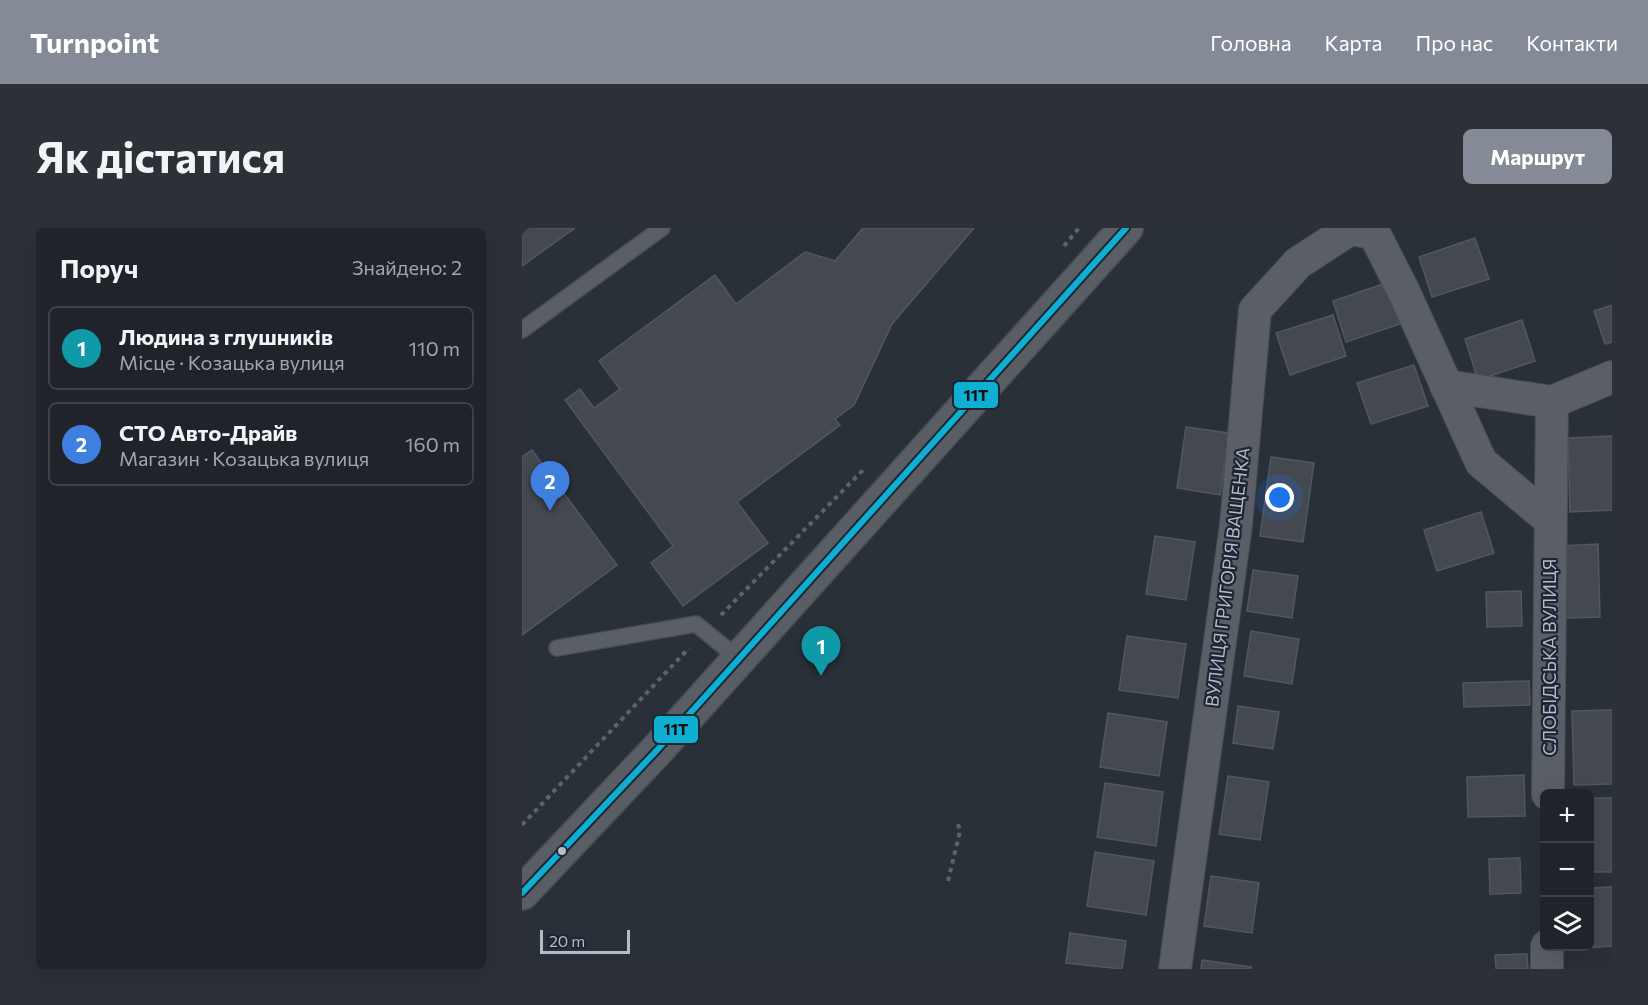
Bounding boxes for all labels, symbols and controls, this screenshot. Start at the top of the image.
text: Turnpoint [30,25,159,59]
text: Головна [1210,30,1292,55]
text: Карта [1325,30,1382,55]
text: Про нас [1415,30,1493,55]
text: Контакти [1526,30,1618,55]
button: Маршрут [1463,129,1612,184]
text: Як дістатися [36,130,285,182]
text: Поруч [60,252,138,283]
text: Знайдено: 2 [352,255,462,279]
text: Людина з глушників [119,323,333,350]
text: 1 [77,336,86,360]
text: 110 m [409,336,460,360]
text: Місце · Козацька вулиця [119,350,345,374]
line badge: 11Т [953,381,999,409]
text: 11Т [964,385,988,404]
text: СТО Авто-Драйв [119,419,297,446]
text: 2 [76,432,87,456]
text: 160 m [405,432,460,456]
text: Магазин · Козацька вулиця [119,446,369,470]
street label: ВУЛИЦЯ ГРИГОРІЯ ВАЩЕНКА [1200,446,1254,708]
pin: 2 [531,462,570,511]
your location [1265,483,1294,512]
street label: СЛОБІДСЬКА ВУЛИЦЯ [1538,558,1560,756]
pin: 1 [802,626,840,676]
line badge: 11Т [653,715,699,744]
text: 11Т [664,719,688,738]
map controls [1540,789,1594,951]
button: + [1540,789,1594,843]
button: − [1540,843,1594,897]
unlabelled marker [556,845,568,857]
button: layers [1540,897,1594,951]
scale bar [540,927,630,954]
text: 20 m [549,931,585,950]

